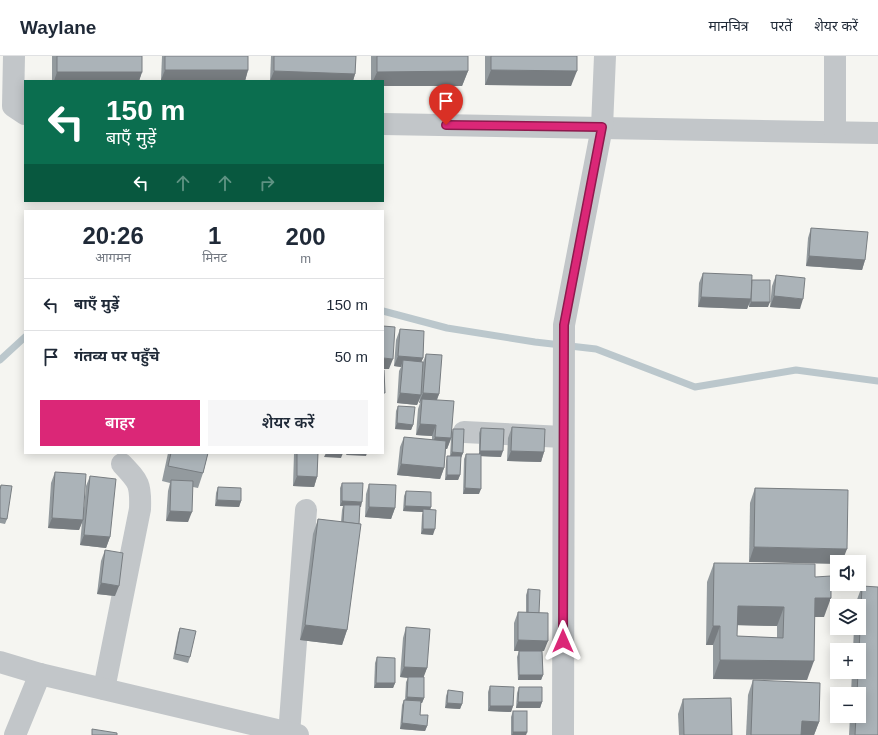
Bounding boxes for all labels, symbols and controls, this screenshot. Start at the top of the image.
text: Waylane [20,17,96,38]
text: मानचित्र [709,18,749,34]
text: परतें [771,18,792,34]
text: शेयर करें [814,18,858,34]
pin [429,84,463,125]
icon: arrive [435,90,457,112]
text: 150 m [106,95,185,126]
icon: left [40,96,92,148]
text: बाएँ मुड़ें [106,128,156,148]
icon: left [130,172,152,194]
icon: ahead [172,172,194,194]
icon: ahead [214,172,236,194]
icon: right [256,172,278,194]
text: 20:26 [82,222,144,249]
text: 1 [208,222,221,249]
text: 200 [286,223,326,250]
text: आगमन [95,250,131,265]
text: मिनट [202,250,227,265]
text: m [300,251,311,266]
icon: left [40,294,62,316]
text: बाएँ मुड़ें [74,295,119,312]
text: 150 m [326,296,368,313]
icon: arrive [40,346,62,368]
text: गंतव्य पर पहुँचे [74,347,159,364]
text: 50 m [335,348,368,365]
button: बाहर [40,400,200,446]
button: शेयर करें [208,400,368,446]
map controls [830,555,866,723]
button: sound [830,555,866,591]
button: layers [830,599,866,635]
position arrow [542,620,584,662]
button: + [830,643,866,679]
button: − [830,687,866,723]

